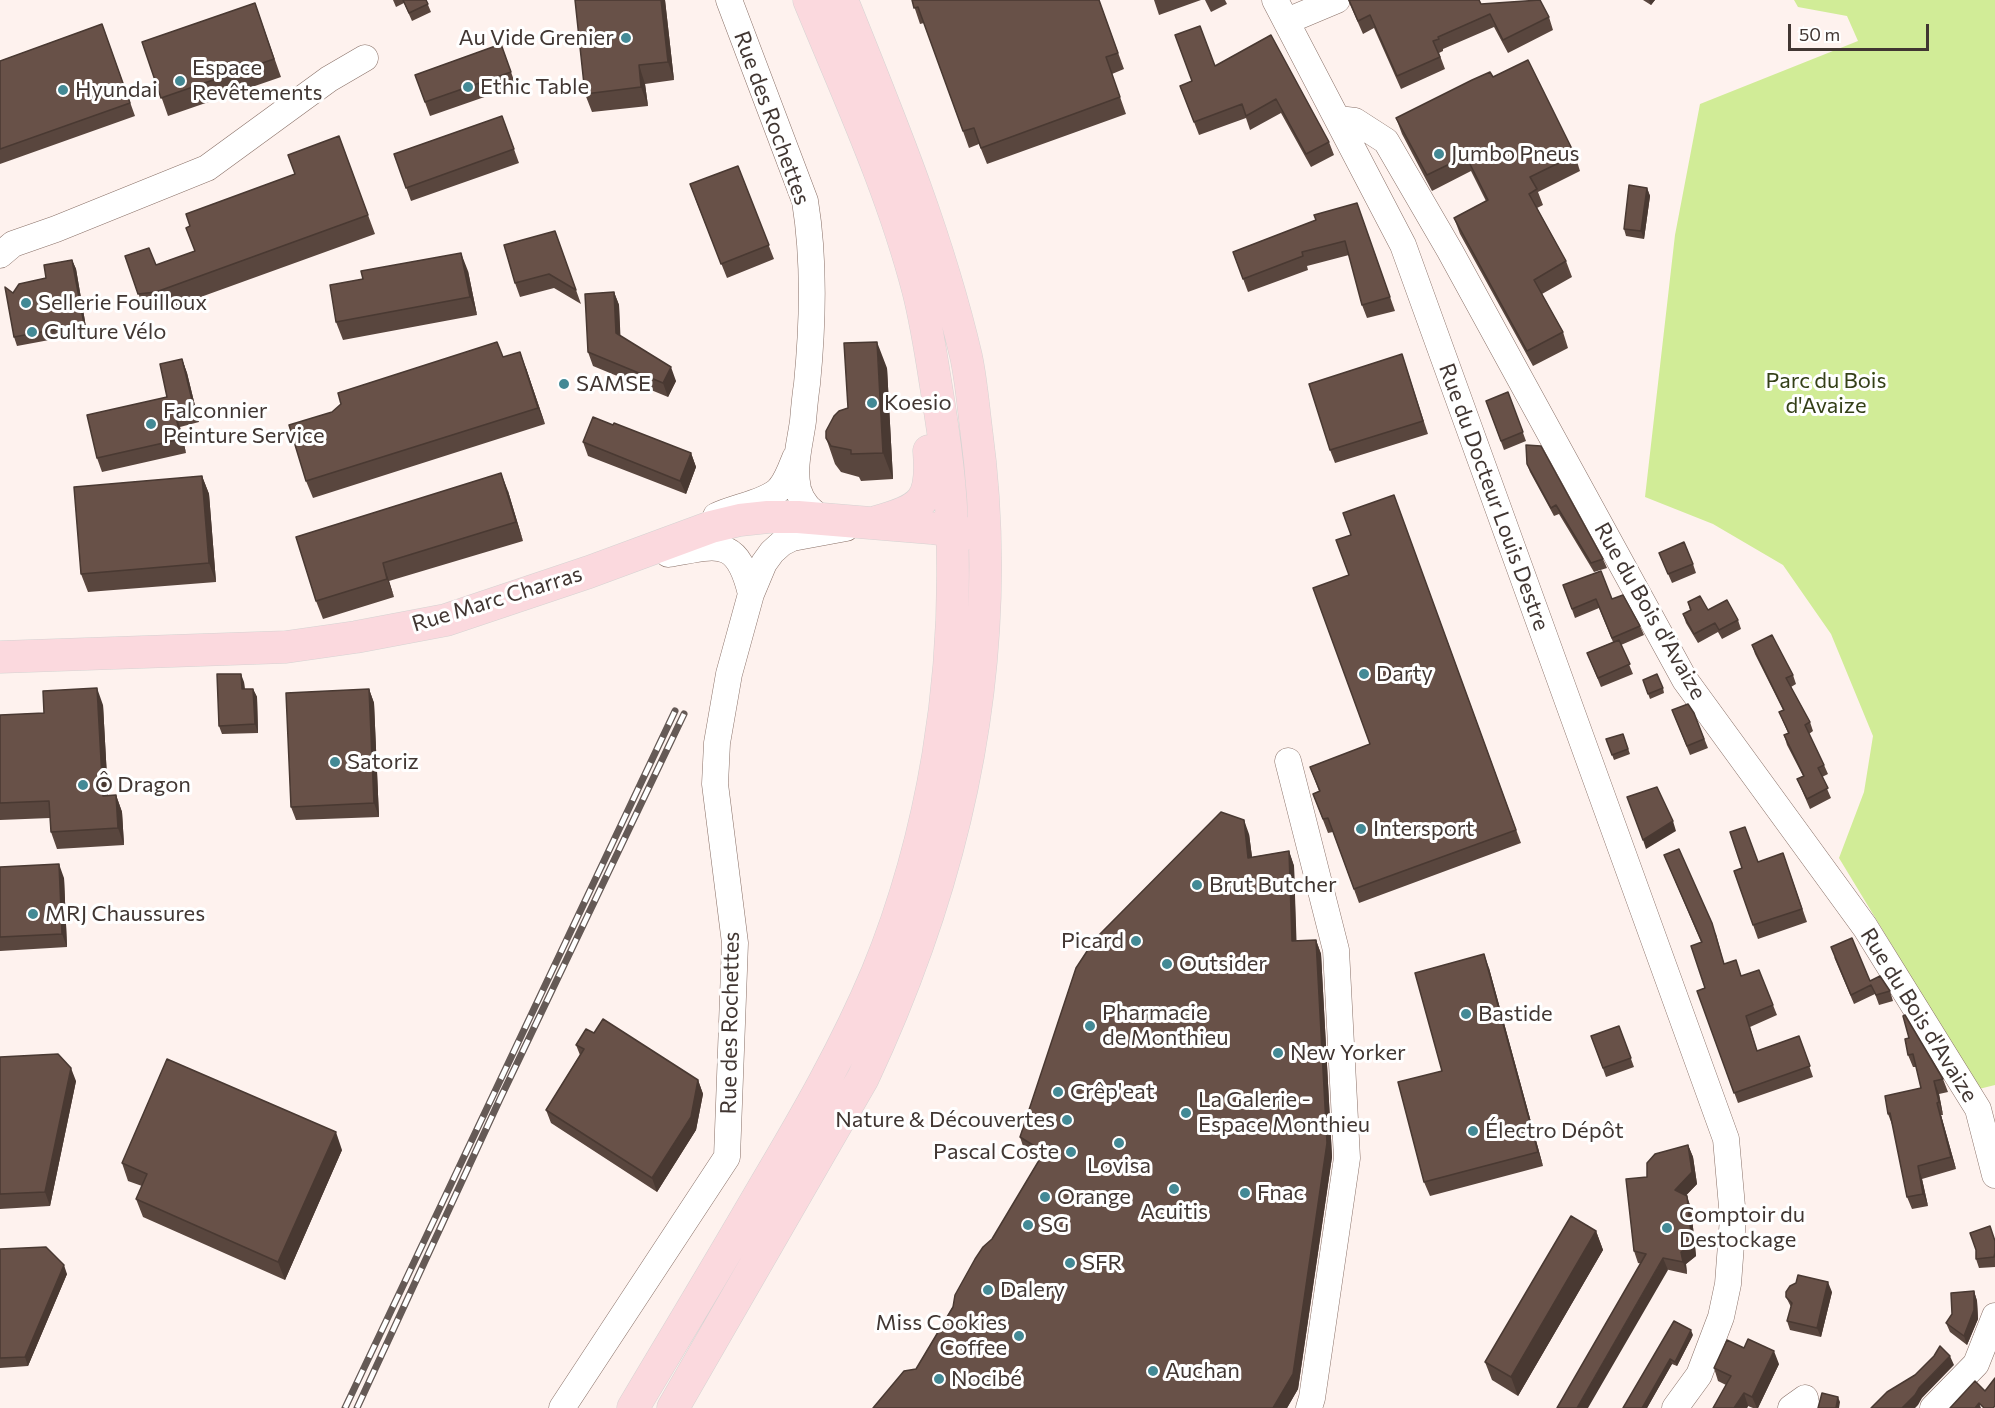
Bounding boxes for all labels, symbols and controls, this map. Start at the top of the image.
scale bar [1791,12,1932,50]
text: 50 m [1799,23,1840,45]
place label: Au Vide Grenier [458,25,614,51]
street label: Rue des Rochettes [728,28,816,208]
marker: Au Vide Grenier [619,31,633,45]
place label: Espace Revêtements [192,55,323,106]
marker: Espace Revêtements [173,74,187,88]
place label: Ethic Table [480,74,589,100]
place label: Hyundai [75,77,158,103]
marker: Ethic Table [461,80,475,94]
marker: Hyundai [56,83,70,97]
place label: Jumbo Pneus [1451,141,1580,167]
marker: Jumbo Pneus [1432,147,1446,161]
place label: Sellerie Fouilloux [38,290,207,316]
marker: Sellerie Fouilloux [19,296,33,310]
place label: Culture Vélo [44,319,166,345]
marker: Culture Vélo [25,325,39,339]
street label: Rue du Docteur Louis Destre [1433,360,1555,634]
park label: Parc du Bois d'Avaize [1765,368,1887,420]
place label: SAMSE [576,371,651,397]
marker: SAMSE [557,377,571,391]
place label: Koesio [884,390,952,416]
marker: Koesio [865,396,879,410]
place label: Falconnier Peinture Service [163,398,325,450]
marker: Falconnier Peinture Service [144,417,158,431]
street label: Rue du Bois d'Avaize [1589,518,1711,704]
street label: Rue Marc Charras [409,561,585,637]
place label: Darty [1376,661,1433,687]
marker: Darty [1357,667,1371,681]
place label: Satoriz [347,749,419,775]
marker: Satoriz [328,755,342,769]
place label: Ô Dragon [95,772,191,798]
marker: Ô Dragon [76,778,90,792]
place label: Intersport [1373,816,1475,842]
marker: Intersport [1354,822,1368,836]
place label: Brut Butcher [1209,872,1337,898]
marker: Brut Butcher [1190,878,1204,892]
place label: MRJ Chaussures [45,901,205,927]
marker: MRJ Chaussures [26,907,40,921]
street label: Rue du Bois d'Avaize [1855,923,1983,1107]
place label: Picard [1061,928,1124,954]
street label: Rue des Rochettes [715,931,745,1115]
marker: Picard [1129,934,1143,948]
place label: Outsider [1179,951,1267,977]
marker: Outsider [1160,957,1174,971]
place label: Pharmacie de Monthieu [1102,1000,1228,1052]
place label: Bastide [1478,1001,1553,1027]
marker: Bastide [1459,1007,1473,1021]
marker: Pharmacie de Monthieu [1083,1019,1097,1033]
place label: New Yorker [1290,1040,1406,1066]
marker: New Yorker [1271,1046,1285,1060]
place label: Crêp'eat [1070,1079,1155,1105]
marker: Crêp'eat [1051,1085,1065,1099]
place label: La Galerie - Espace Monthieu [1198,1087,1370,1138]
marker: La Galerie - Espace Monthieu [1179,1106,1193,1120]
place label: Nature & Découvertes [835,1107,1055,1133]
marker: Nature & Découvertes [1060,1113,1074,1127]
place label: Électro Dépôt [1485,1118,1624,1144]
marker: Électro Dépôt [1466,1124,1480,1138]
marker: Lovisa [1112,1136,1126,1150]
place label: Pascal Coste [933,1139,1059,1165]
marker: Pascal Coste [1064,1145,1078,1159]
place label: Lovisa [1087,1153,1151,1179]
place label: Fnac [1257,1180,1304,1206]
marker: Acuitis [1167,1182,1181,1196]
place label: Orange [1057,1184,1131,1210]
marker: Fnac [1238,1186,1252,1200]
marker: Orange [1038,1190,1052,1204]
place label: Acuitis [1140,1199,1208,1225]
place label: Comptoir du Destockage [1679,1202,1805,1254]
place label: SG [1040,1212,1069,1238]
marker: SG [1021,1218,1035,1232]
marker: Comptoir du Destockage [1660,1221,1674,1235]
place label: SFR [1082,1250,1122,1276]
marker: SFR [1063,1256,1077,1270]
place label: Dalery [1000,1277,1065,1303]
marker: Dalery [981,1283,995,1297]
place label: Miss Cookies Coffee [876,1310,1007,1362]
marker: Miss Cookies Coffee [1012,1329,1026,1343]
place label: Auchan [1165,1358,1240,1384]
marker: Auchan [1146,1364,1160,1378]
place label: Nocibé [951,1366,1022,1392]
marker: Nocibé [932,1372,946,1386]

